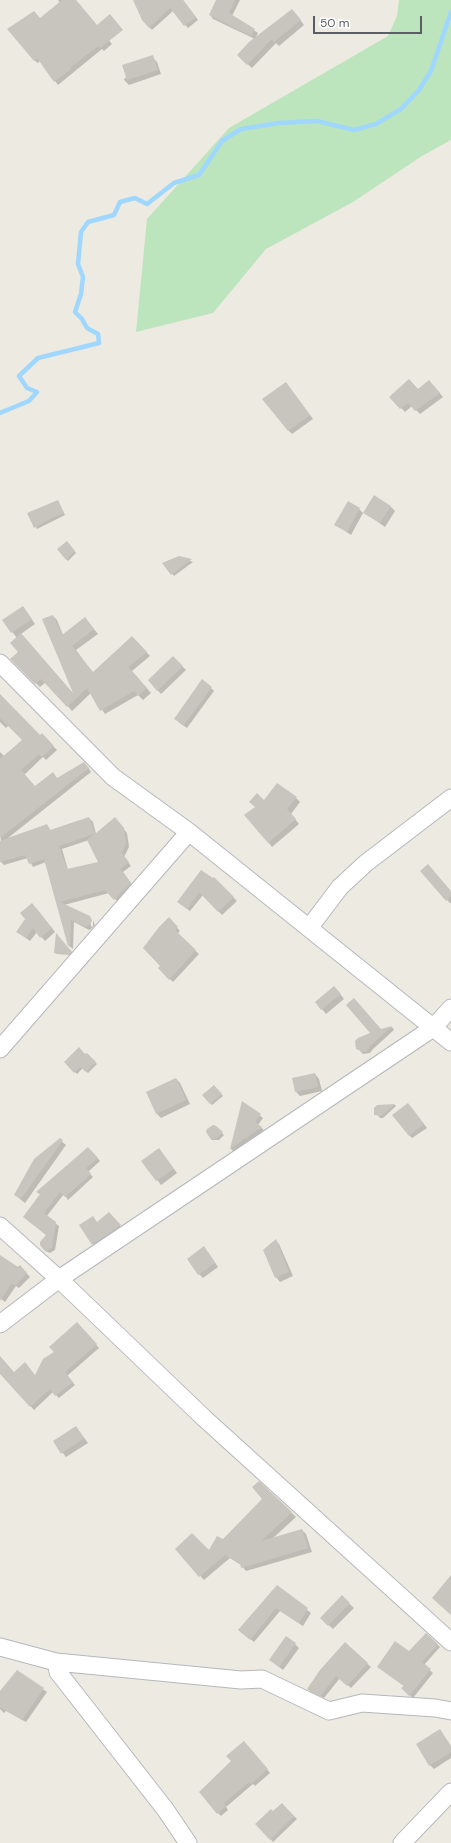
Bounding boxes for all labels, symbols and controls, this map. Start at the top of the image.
scale bar [315,8,424,34]
text: 50 m [320,15,349,31]

